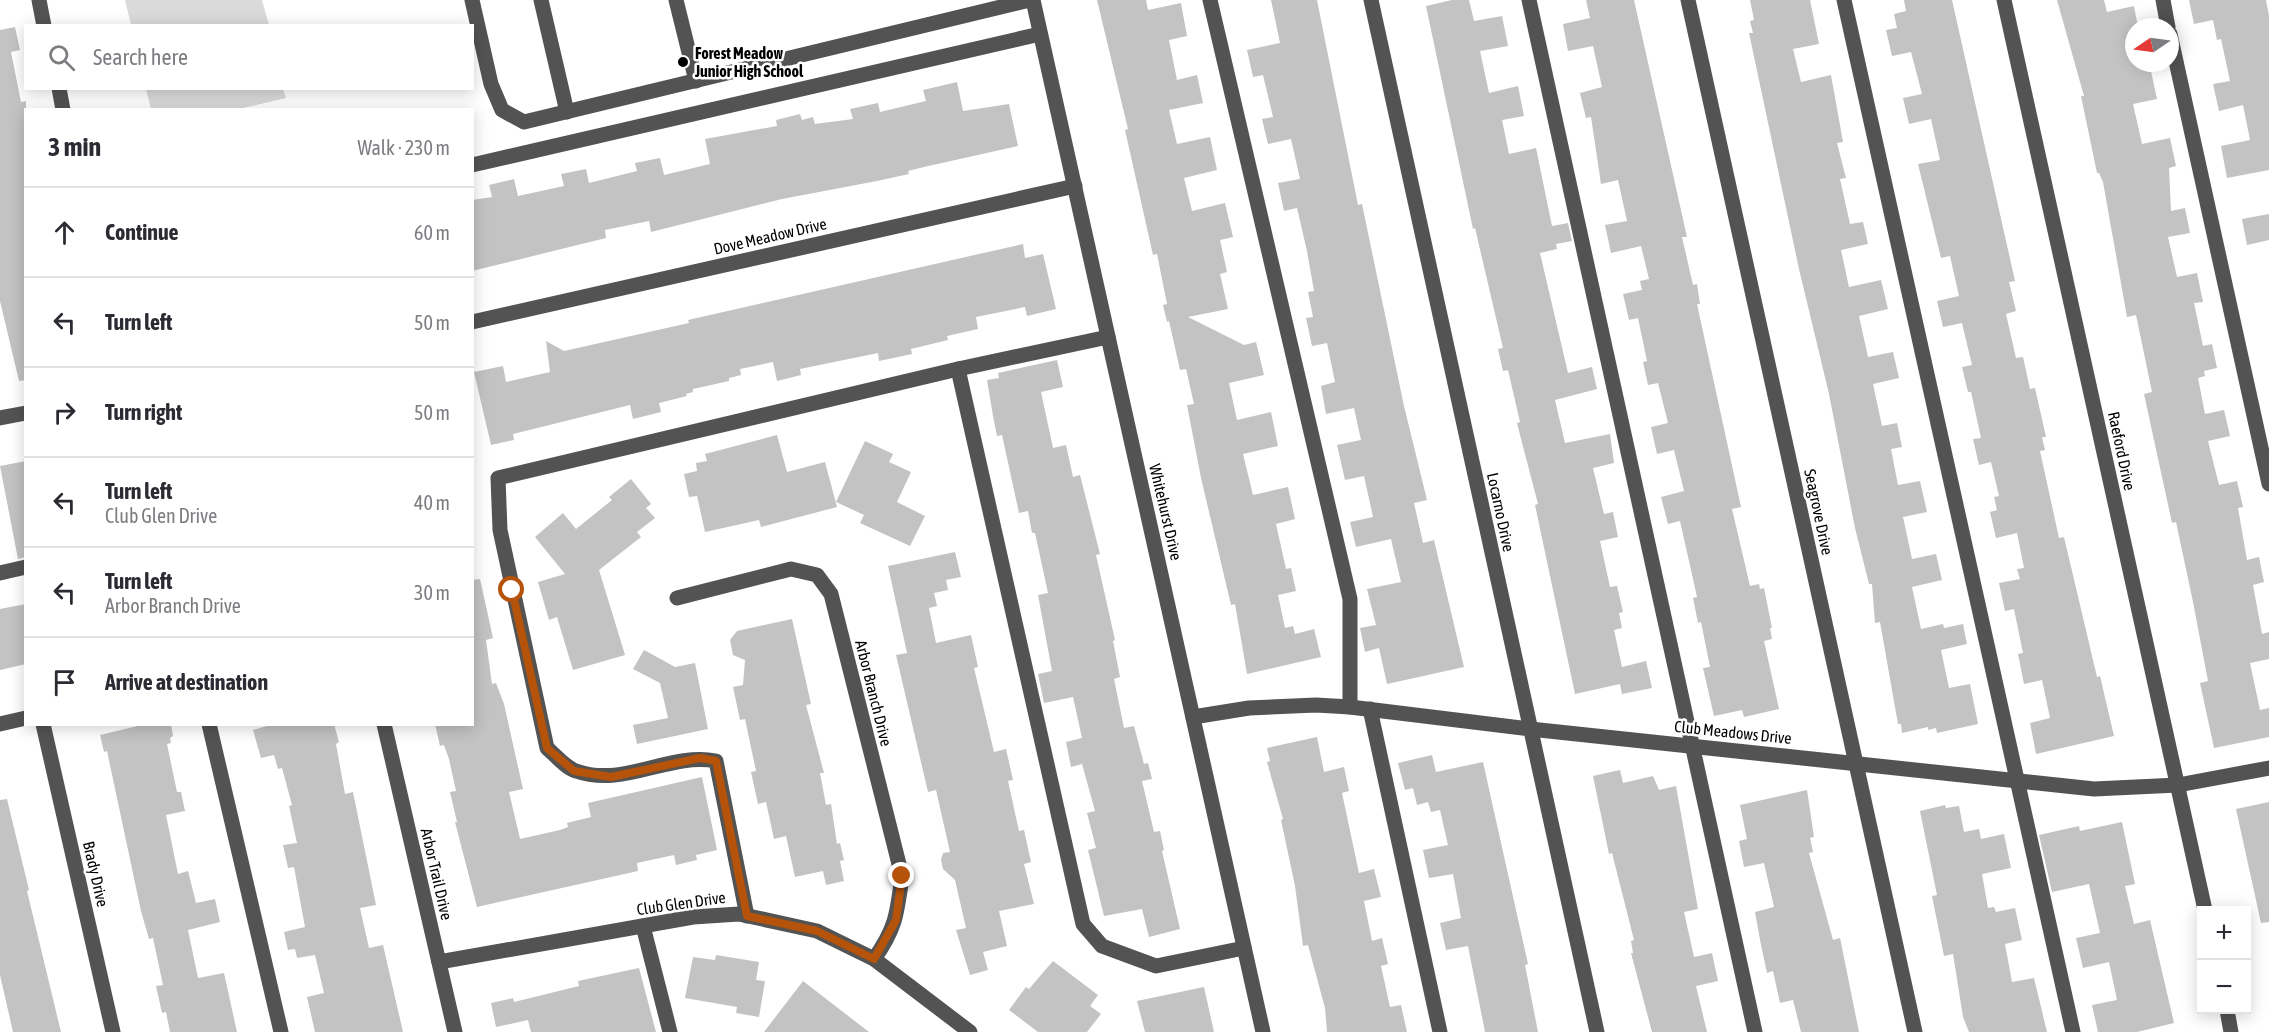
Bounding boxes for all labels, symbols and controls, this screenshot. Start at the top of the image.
north arrow [2125,18,2179,72]
search box [24,24,474,90]
icon: search [45,41,78,74]
text: Search here [93,44,188,70]
place label: Forest Meadow Junior High School [694,44,804,80]
marker: Forest Meadow Junior High School [676,55,690,69]
text: 3 min [48,132,101,162]
text: Walk · 230 m [358,136,450,159]
street label: Dove Meadow Drive [712,214,828,258]
icon: ahead [48,216,81,249]
text: Continue [105,219,179,245]
text: 60 m [414,221,450,244]
icon: left [48,306,81,339]
text: Turn left [105,309,172,335]
text: 50 m [414,311,450,334]
icon: right [48,396,81,429]
text: Turn right [105,399,182,425]
text: 50 m [414,401,450,424]
street label: Raeford Drive [2105,410,2139,492]
street label: Whitehurst Drive [1146,462,1186,562]
street label: Seagrove Drive [1800,467,1837,557]
street label: Locarno Drive [1484,471,1518,553]
text: Turn left [105,478,172,504]
icon: left [48,486,81,519]
text: 40 m [414,491,450,514]
text: Club Glen Drive [105,504,217,527]
text: Turn left [105,568,172,594]
icon: left [48,576,81,609]
route start [498,576,524,602]
text: 30 m [414,581,450,604]
text: Arbor Branch Drive [105,594,241,617]
street label: Arbor Branch Drive [852,638,896,748]
icon: arrive [48,666,81,699]
text: Arrive at destination [105,669,268,695]
street label: Club Meadows Drive [1673,717,1793,747]
street label: Arbor Trail Drive [418,826,456,922]
street label: Brady Drive [79,839,112,909]
route end [888,862,914,888]
street label: Club Glen Drive [635,888,727,918]
map controls [2197,906,2251,1014]
button: + [2197,906,2251,960]
button: − [2197,960,2251,1014]

